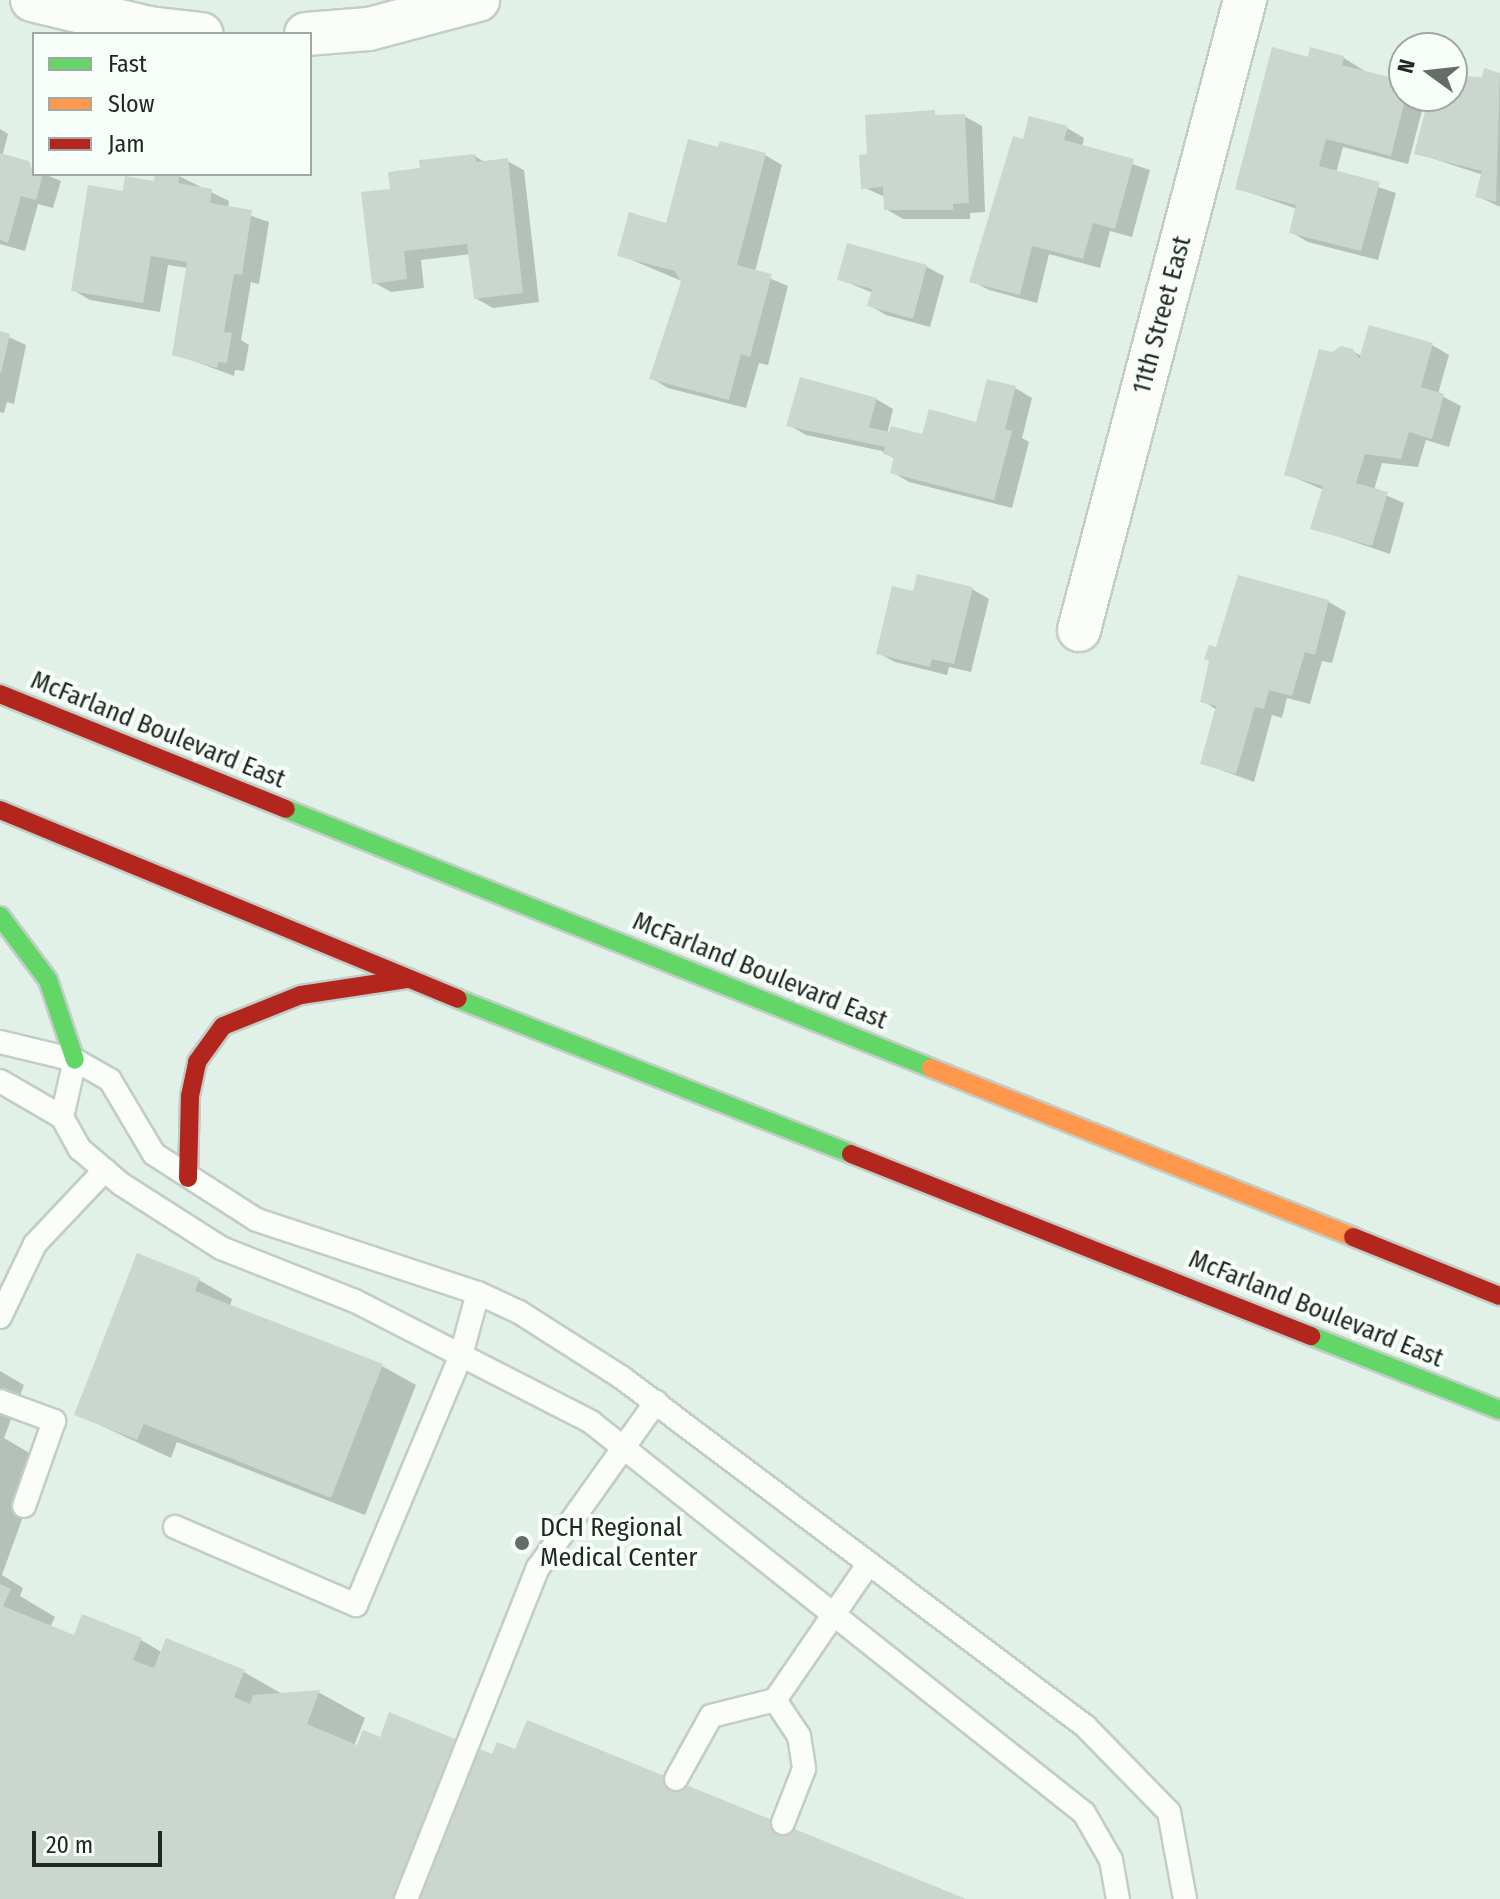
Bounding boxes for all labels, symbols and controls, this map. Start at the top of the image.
legend [32,32,312,176]
north arrow [1388,32,1468,112]
text: Fast [108,50,147,78]
text: N [1392,56,1421,76]
text: Slow [108,90,154,118]
text: Jam [108,130,145,158]
street label: 11th Street East [1126,233,1198,397]
street label: McFarland Boulevard East [26,665,290,795]
street label: McFarland Boulevard East [628,906,892,1036]
street label: McFarland Boulevard East [1184,1244,1448,1374]
place label: DCH Regional Medical Center [540,1512,697,1574]
marker: DCH Regional Medical Center [511,1532,533,1554]
scale bar [36,1815,166,1865]
text: 20 m [46,1831,93,1859]

